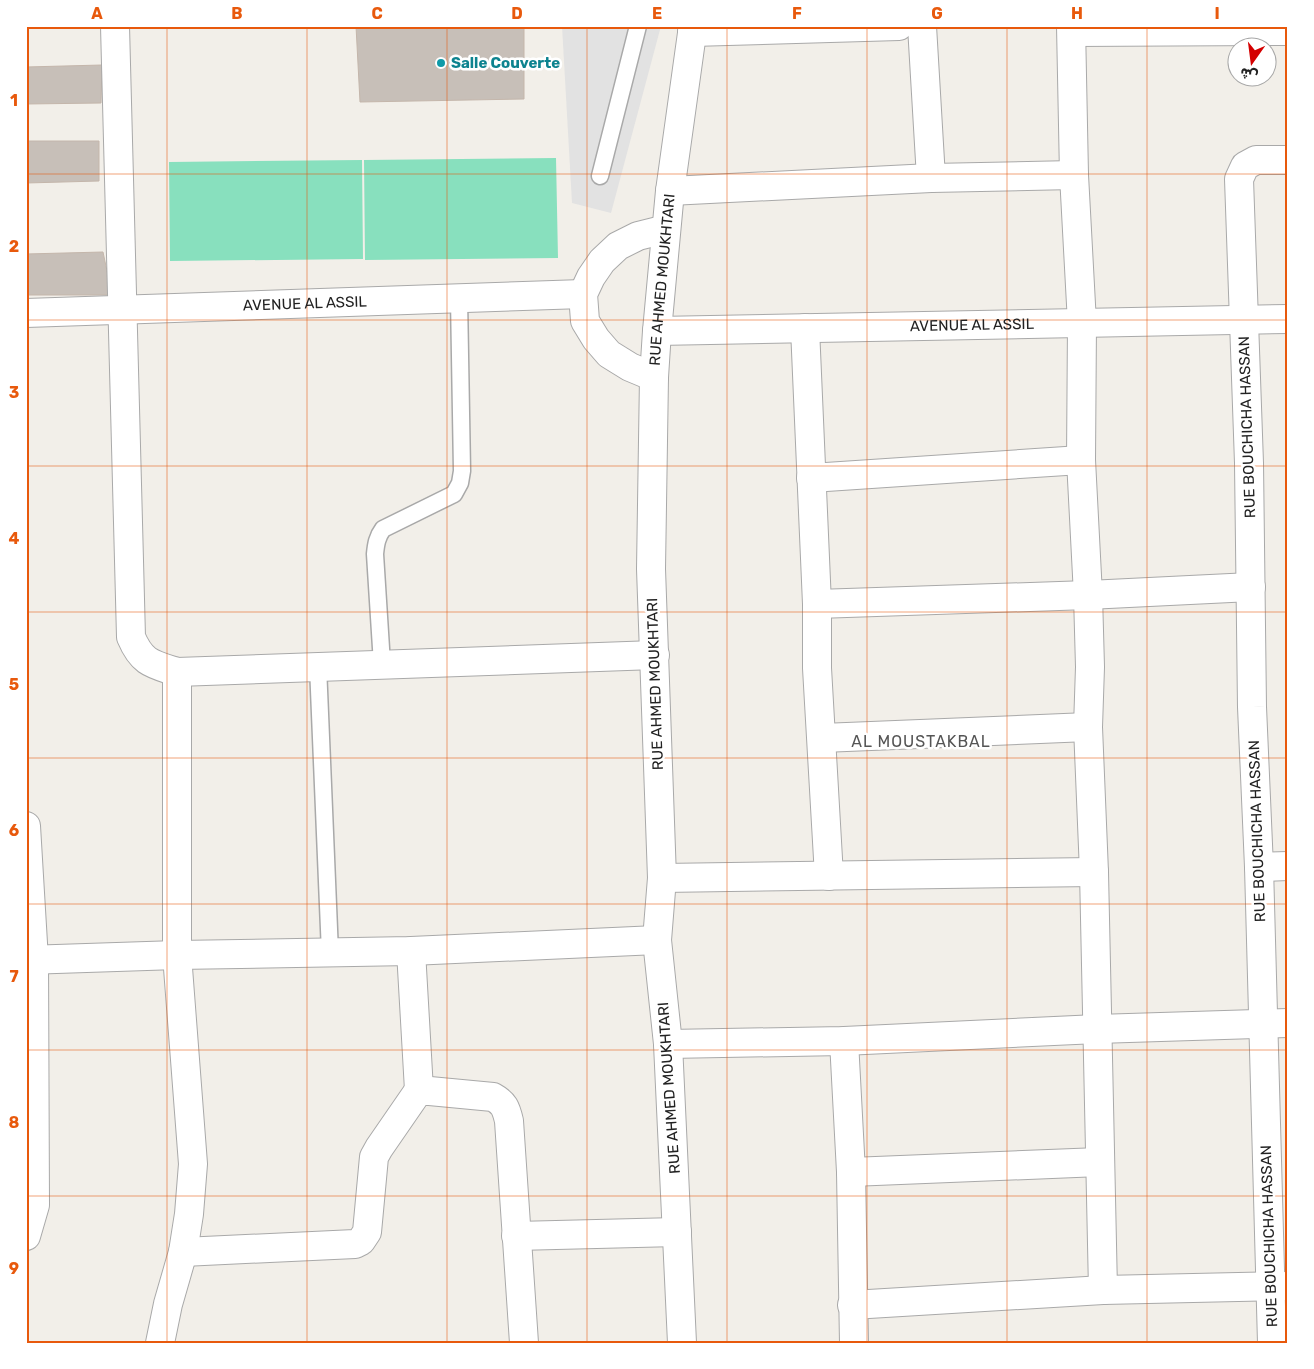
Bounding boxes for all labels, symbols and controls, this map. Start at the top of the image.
text: A [91,4,103,23]
text: B [231,4,243,23]
text: C [371,4,383,23]
text: D [511,4,523,23]
text: E [652,4,662,23]
text: F [792,4,802,23]
text: G [931,4,943,23]
text: H [1071,4,1083,23]
text: I [1214,4,1220,23]
north arrow [1226,38,1276,88]
place label: Salle Couverte [451,54,560,72]
marker: Salle Couverte [435,57,447,69]
text: ش [1238,64,1260,85]
text: 1 [10,91,18,110]
street label: RUE AHMED MOUKHTARI [646,193,679,366]
text: 2 [9,237,19,256]
street label: AVENUE AL ASSIL [242,292,368,315]
street label: AVENUE AL ASSIL [910,315,1035,335]
street label: RUE BOUCHICHA HASSAN [1235,336,1259,518]
text: 3 [9,383,19,402]
text: 4 [9,529,20,548]
street label: RUE AHMED MOUKHTARI [643,598,667,770]
text: 5 [9,675,19,694]
district label: AL MOUSTAKBAL [851,732,991,751]
street label: RUE BOUCHICHA HASSAN [1245,740,1269,922]
text: 6 [9,821,19,840]
text: 7 [9,967,19,986]
street label: RUE AHMED MOUKHTARI [654,1001,684,1175]
text: 8 [9,1113,20,1132]
street label: RUE BOUCHICHA HASSAN [1257,1145,1281,1327]
text: 9 [9,1259,19,1278]

